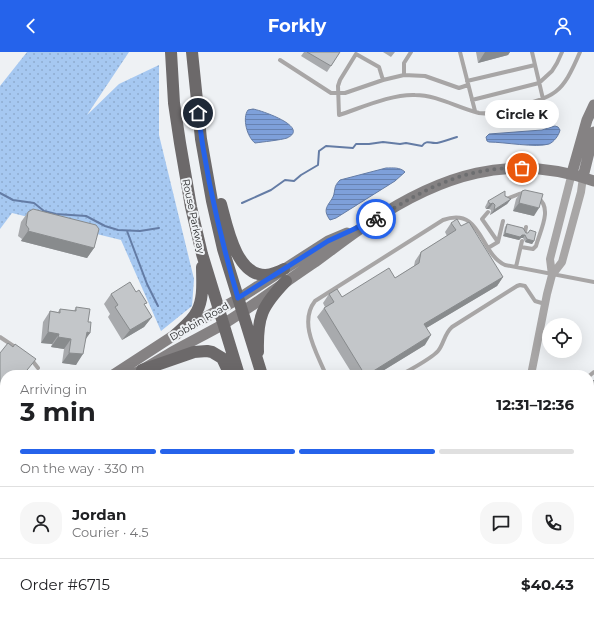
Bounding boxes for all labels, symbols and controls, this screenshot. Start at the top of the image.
icon: back [20,15,42,37]
text: Forkly [268,15,326,37]
icon: person [552,15,574,37]
pin [181,96,215,130]
callout: Circle K [485,100,559,128]
icon: home [187,102,209,124]
text: Circle K [496,106,548,122]
pin [505,151,539,185]
icon: bag [511,157,533,179]
street label: Rouse Parkway [179,178,208,255]
courier [356,199,396,239]
icon: bike [365,208,387,230]
street label: Dobbin Road [167,299,231,344]
map controls [542,318,582,358]
button: locate [542,318,582,358]
text: Arriving in [20,381,87,397]
text: 12:31–12:36 [496,395,574,414]
text: 3 min [20,396,96,428]
text: On the way · 330 m [20,460,145,476]
button: person [20,502,62,544]
button: chat [480,502,522,544]
button: phone [532,502,574,544]
text: Jordan [72,505,126,524]
text: Courier · 4.5 [72,524,149,540]
text: Order #6715 [20,575,110,594]
text: $40.43 [521,575,574,594]

